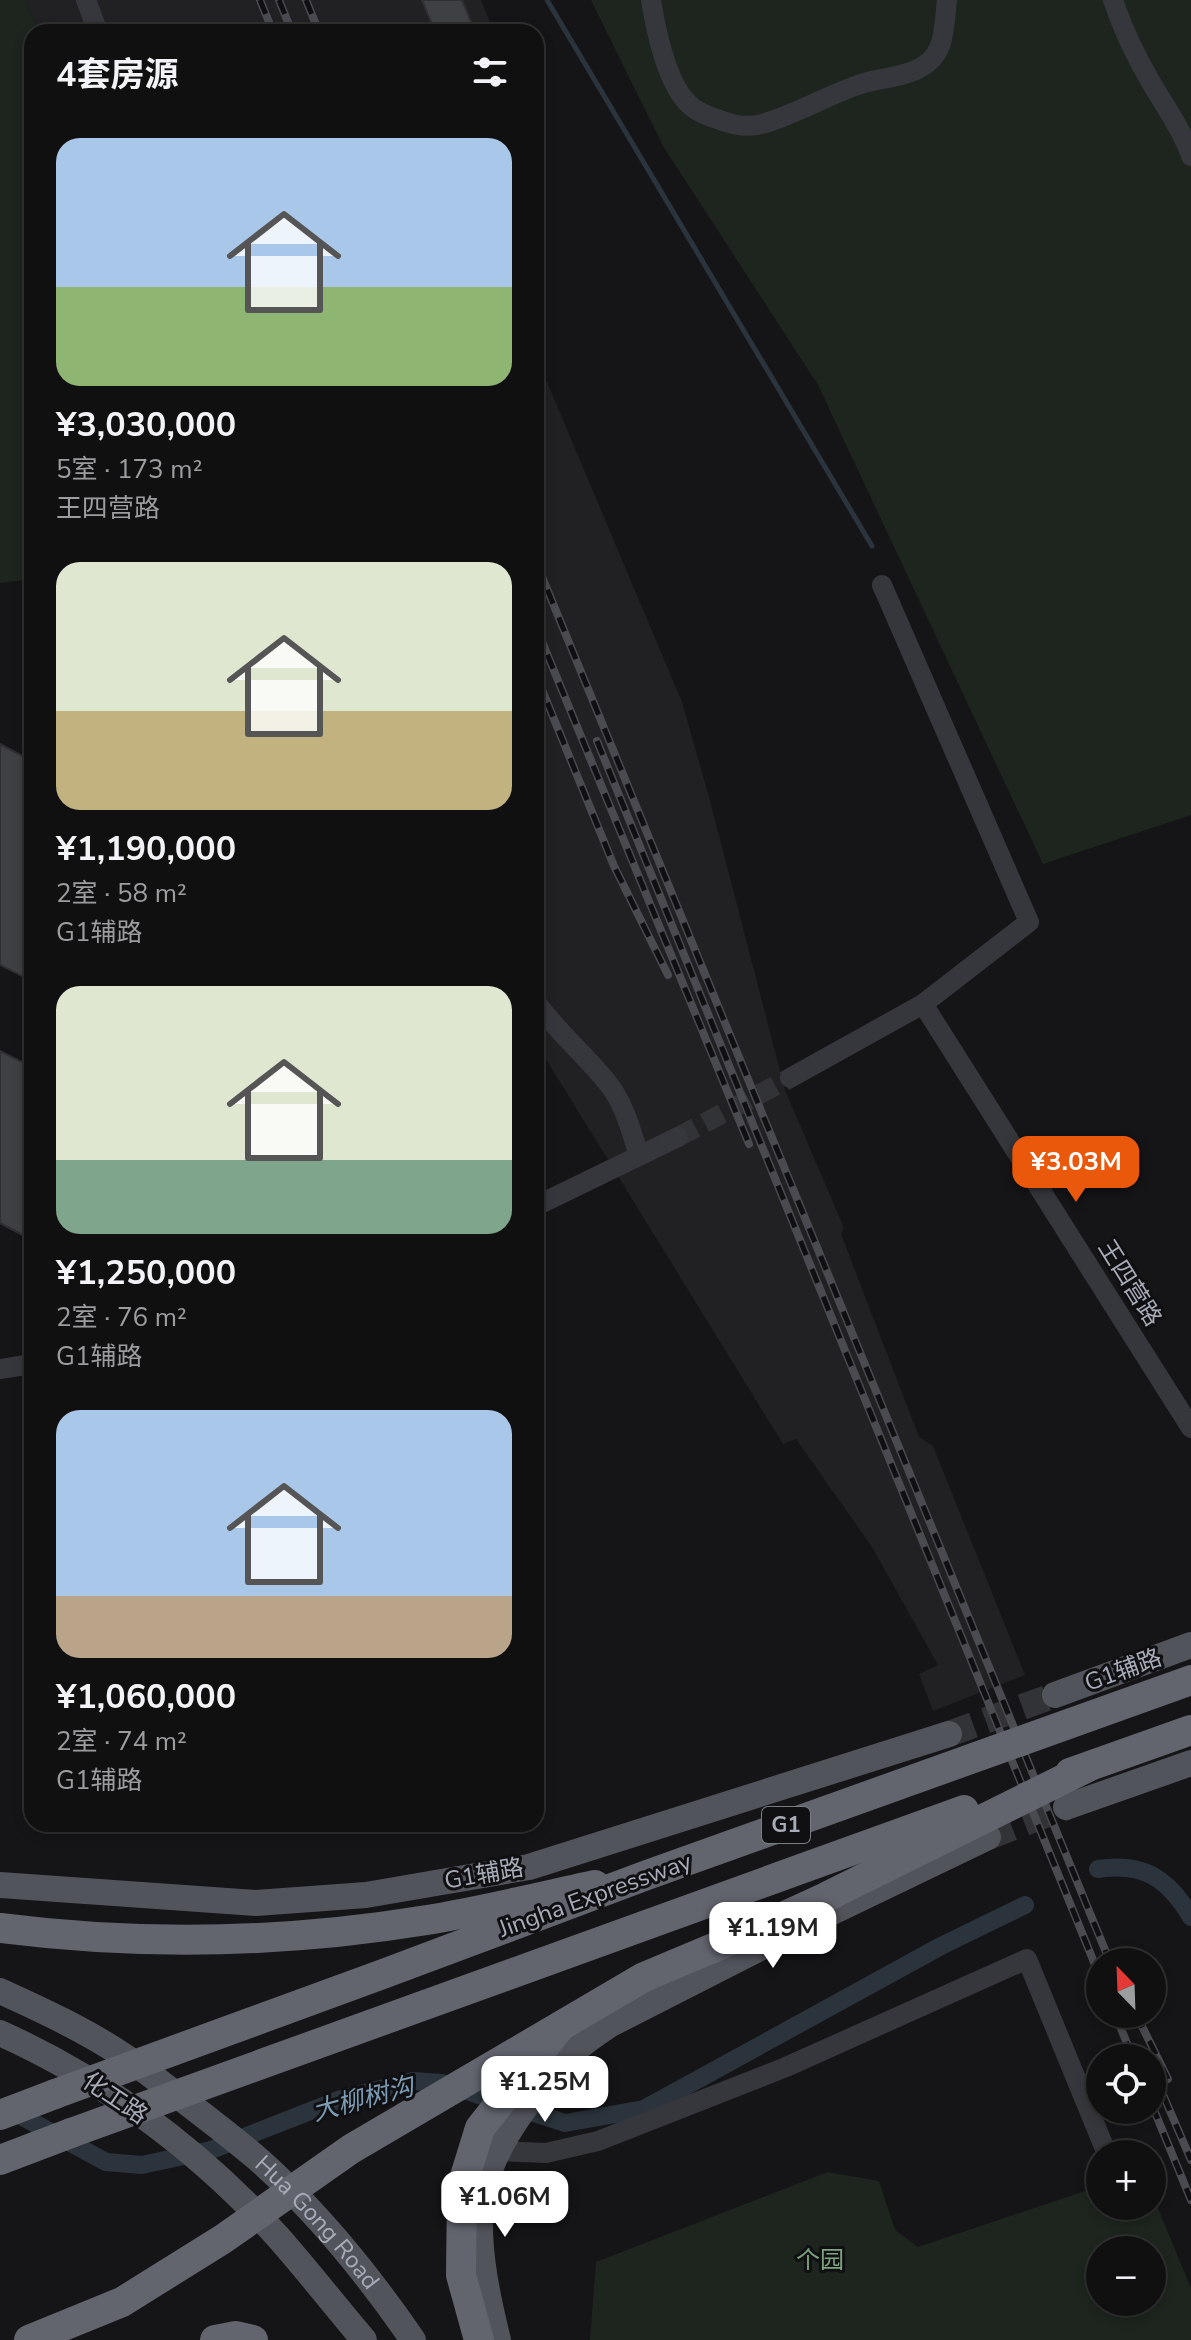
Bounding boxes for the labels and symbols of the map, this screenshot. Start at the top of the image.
pin: ¥3.03M [1011,1136,1141,1204]
street label: 王四营路 [1091,1234,1169,1332]
street label: G1辅路 [1080,1641,1166,1699]
road number: G1 [762,1807,810,1843]
street label: Jingha Expressway [493,1845,697,1945]
street label: G1辅路 [442,1851,526,1897]
pin: ¥1.19M [708,1902,838,1970]
north arrow [1086,1948,1166,2028]
pin: ¥1.25M [480,2056,610,2124]
street label: 化工路 [76,2065,154,2131]
water label: 大柳树沟 [308,2068,421,2129]
street label: Hua Gong Road [248,2148,387,2296]
pin: ¥1.06M [440,2171,570,2239]
park label: 个园 [796,2244,844,2276]

